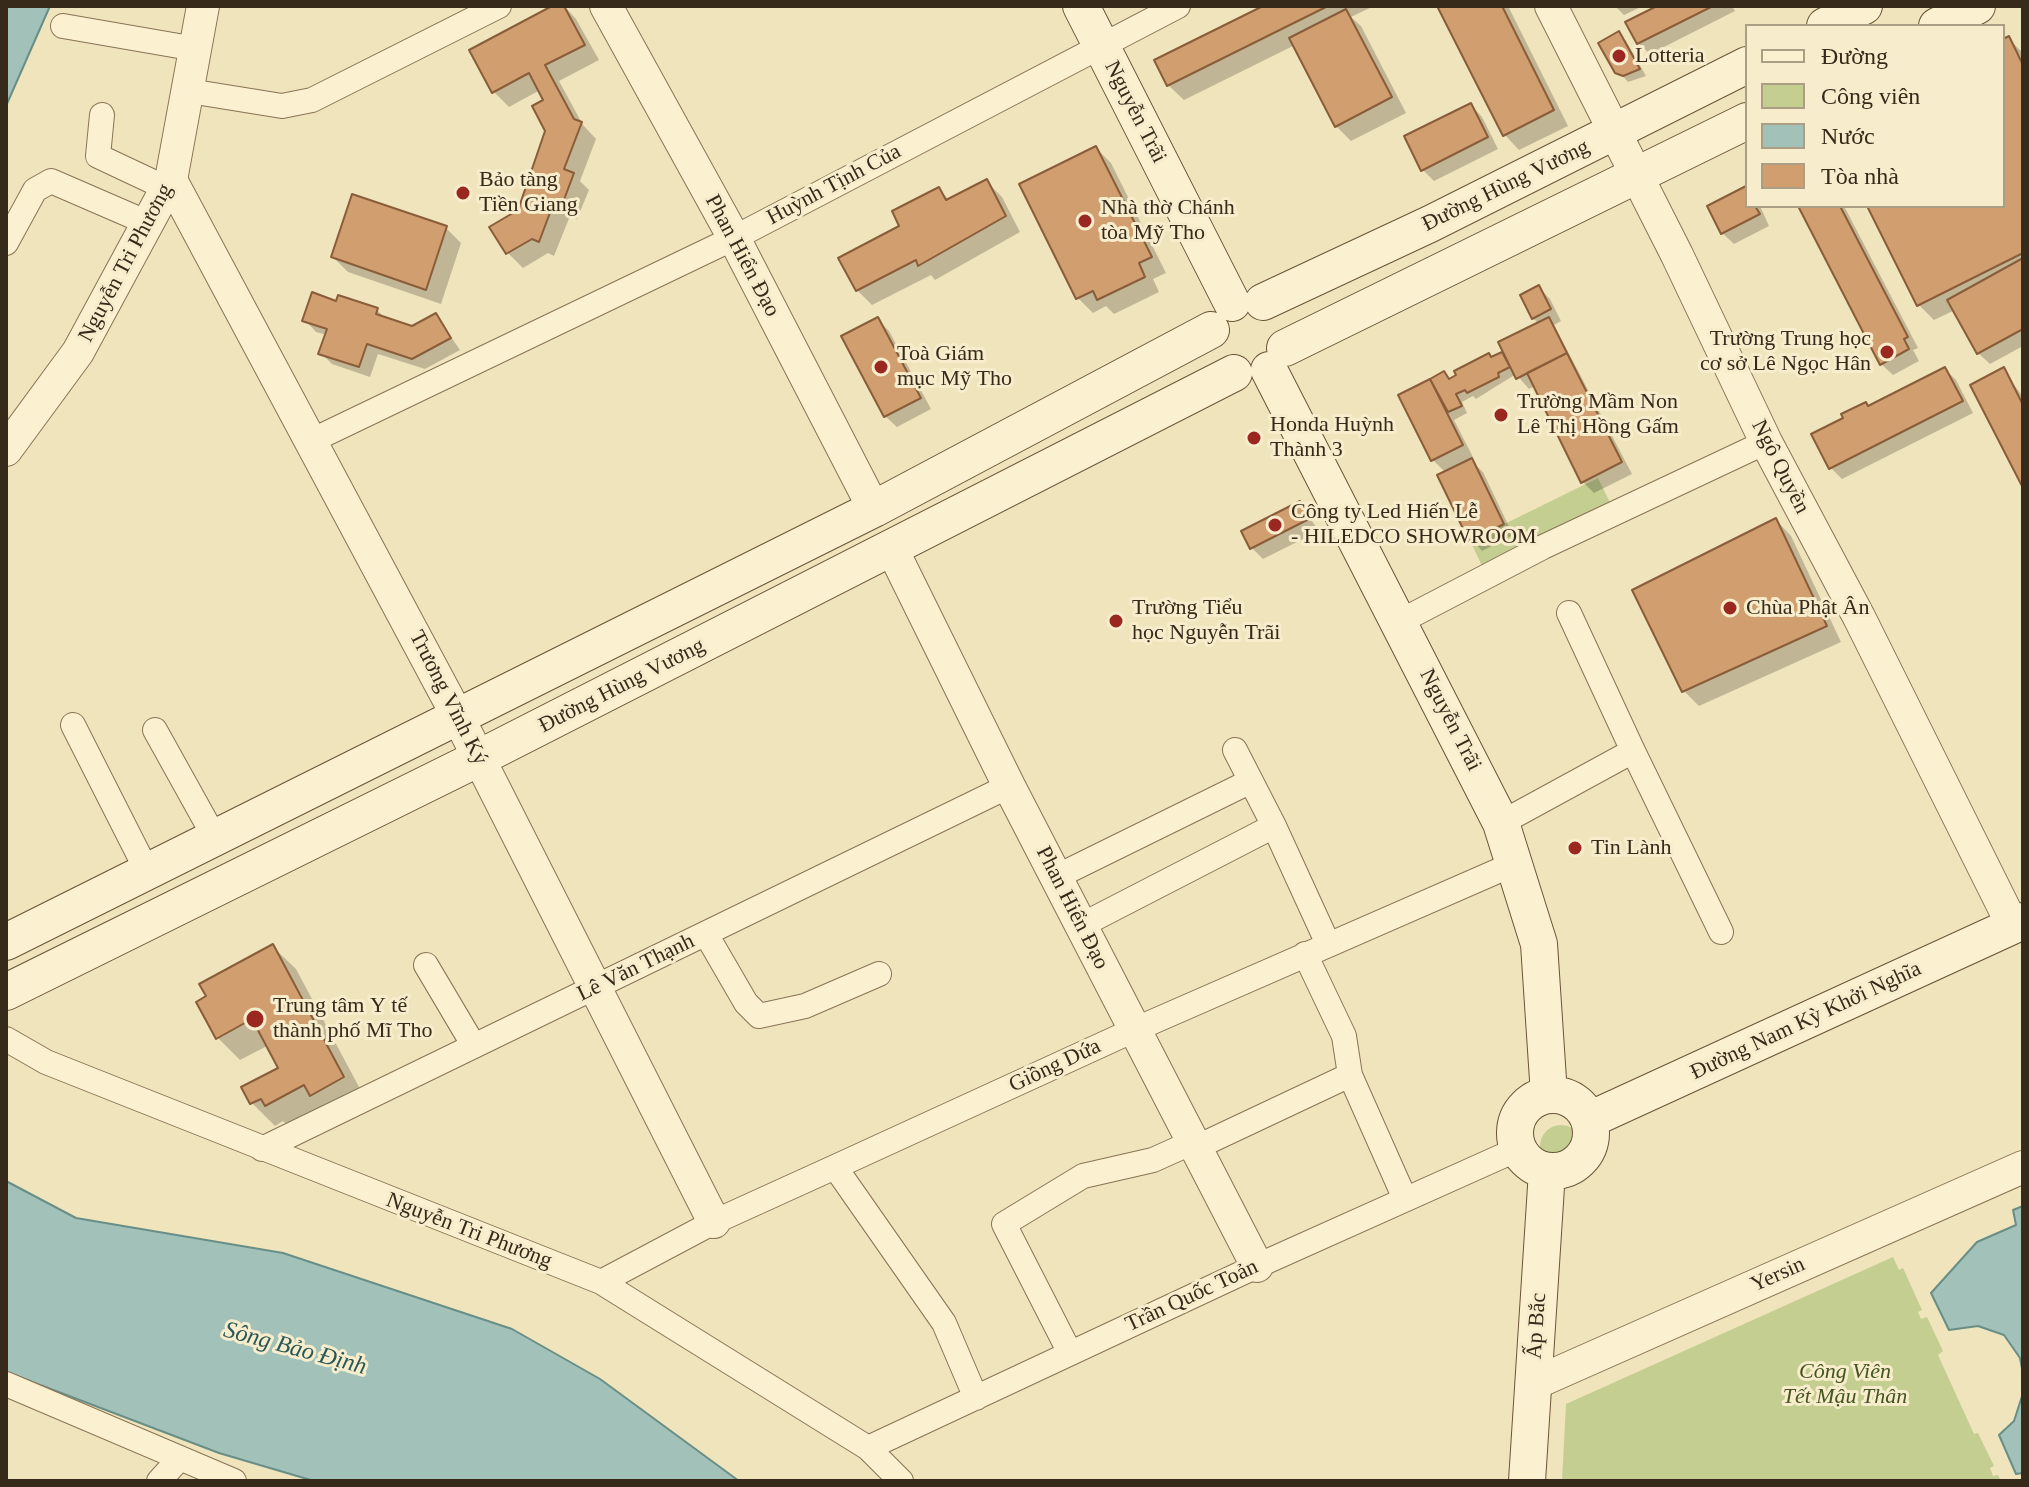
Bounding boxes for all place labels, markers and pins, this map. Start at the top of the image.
place label: Lotteria [1635,43,1705,69]
marker: Lotteria [1610,47,1628,65]
place label: Bảo tàng Tiền Giang [479,167,578,218]
marker: Bảo tàng Tiền Giang [454,184,472,202]
place label: Nhà thờ Chánh tòa Mỹ Tho [1101,195,1235,246]
marker: Nhà thờ Chánh tòa Mỹ Tho [1076,212,1094,230]
place label: Trường Trung học cơ sở Lê Ngọc Hân [1700,326,1871,378]
place label: Toà Giám mục Mỹ Tho [897,341,1012,392]
marker: Trường Trung học cơ sở Lê Ngọc Hân [1878,343,1896,361]
marker: Toà Giám mục Mỹ Tho [872,358,890,376]
place label: Trường Mầm Non Lê Thị Hồng Gấm [1517,389,1679,440]
marker: Trường Mầm Non Lê Thị Hồng Gấm [1492,406,1510,424]
place label: Honda Huỳnh Thành 3 [1270,412,1394,464]
marker: Honda Huỳnh Thành 3 [1245,429,1263,447]
place label: Công ty Led Hiến Lễ - HILEDCO SHOWROOM [1291,499,1537,550]
marker: Công ty Led Hiến Lễ - HILEDCO SHOWROOM [1266,516,1284,534]
place label: Trường Tiểu học Nguyễn Trãi [1132,595,1280,646]
place label: Chùa Phật Ân [1746,595,1869,621]
marker: Chùa Phật Ân [1721,599,1739,617]
marker: Trường Tiểu học Nguyễn Trãi [1107,612,1125,630]
place label: Tin Lành [1591,835,1671,861]
marker: Tin Lành [1566,839,1584,857]
place label: Trung tâm Y tế thành phố Mĩ Tho [273,993,432,1044]
marker: Trung tâm Y tế thành phố Mĩ Tho [244,1008,266,1030]

